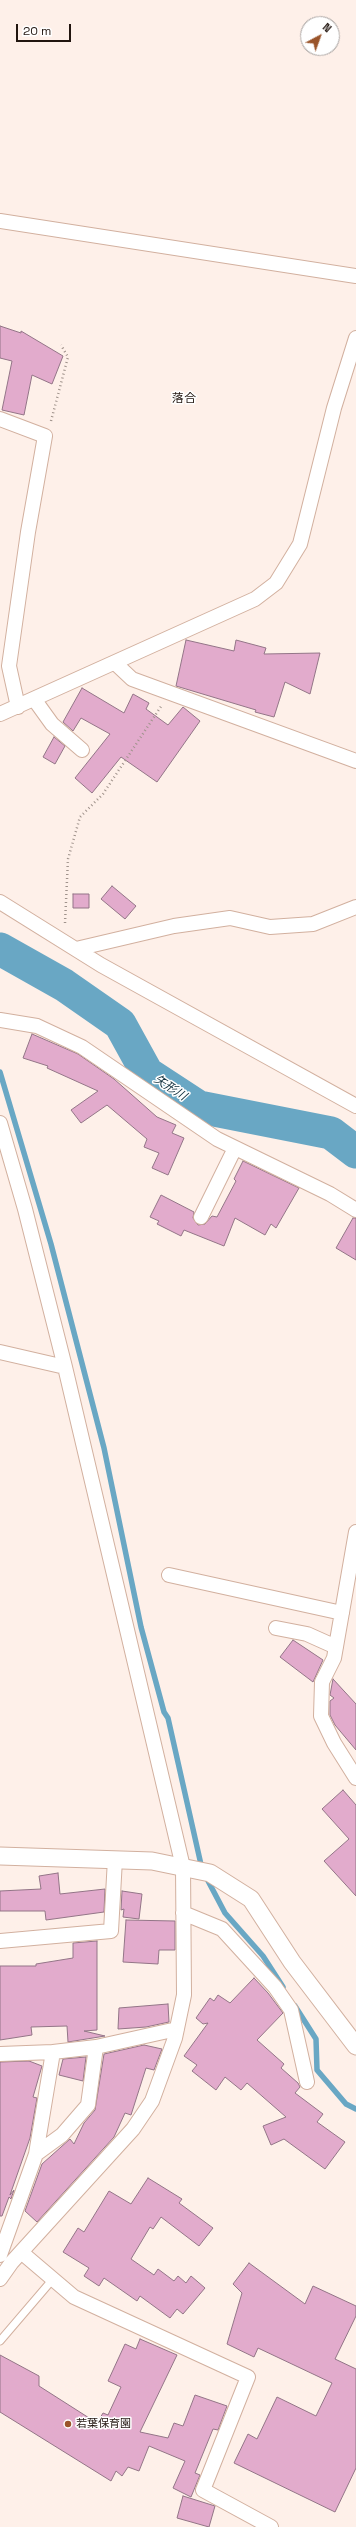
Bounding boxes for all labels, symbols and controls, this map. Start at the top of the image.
scale bar [18,16,73,42]
north arrow [300,16,340,56]
text: N [320,20,335,35]
text: 20 m [23,23,51,39]
district label: 落合 [172,392,196,406]
water label: 矢形川 [151,1072,189,1104]
place label: 若葉保育園 [76,2417,131,2431]
marker: 若葉保育園 [63,2419,73,2429]

